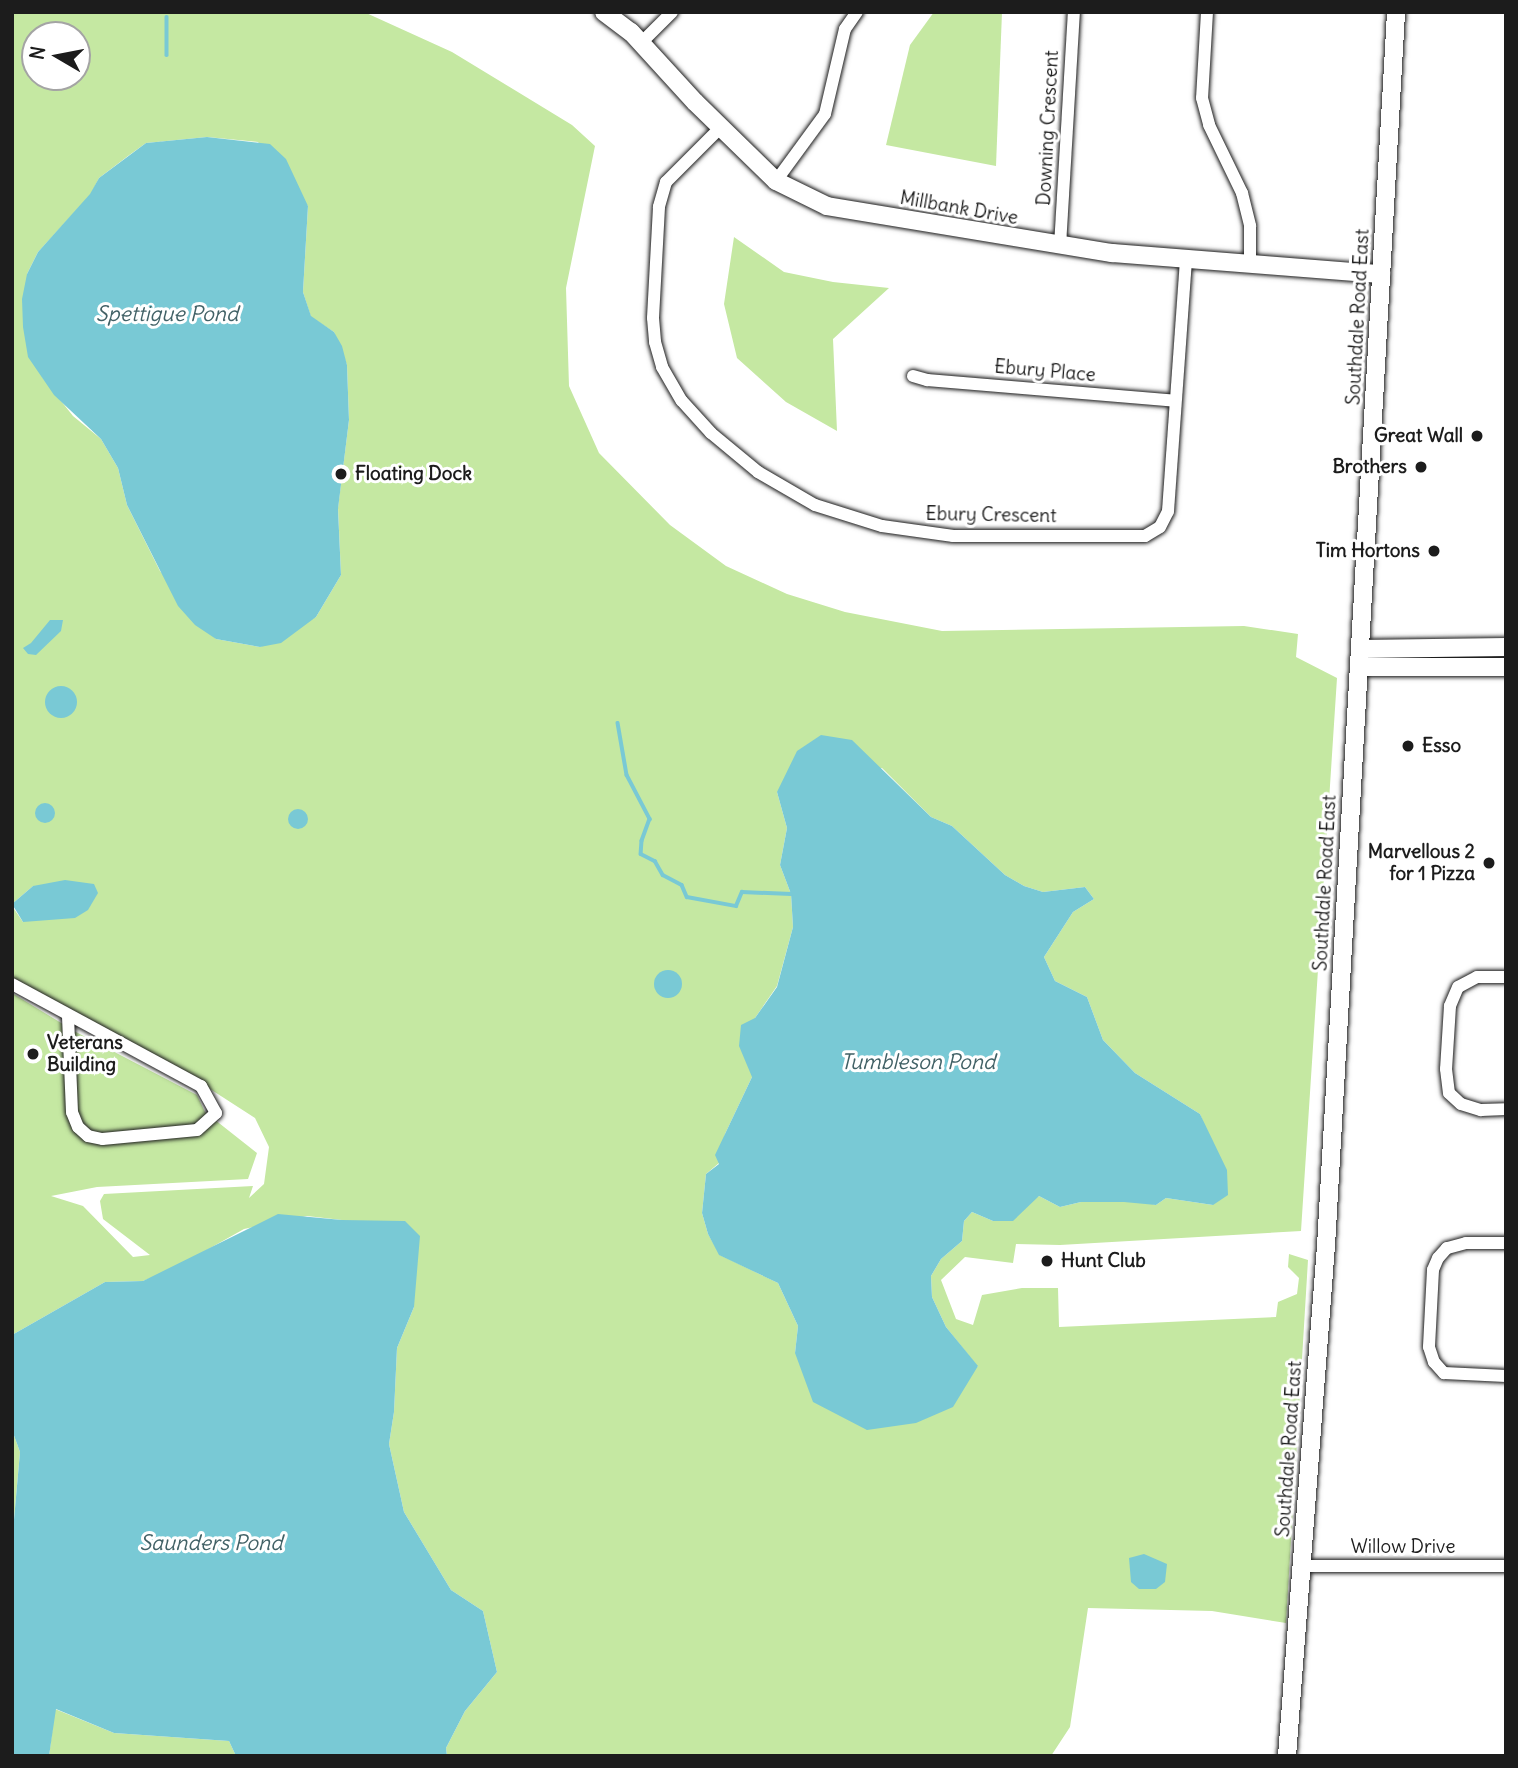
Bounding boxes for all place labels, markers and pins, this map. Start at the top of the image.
place label: Great Wall [1374,425,1463,447]
marker: Great Wall [1469,428,1485,444]
place label: Brothers [1332,456,1407,478]
marker: Brothers [1413,459,1429,475]
place label: Floating Dock [355,463,472,485]
marker: Floating Dock [333,466,349,482]
place label: Tim Hortons [1316,540,1420,562]
marker: Tim Hortons [1426,543,1442,559]
place label: Esso [1422,735,1461,757]
marker: Esso [1400,738,1416,754]
place label: Marvellous 2 for 1 Pizza [1368,841,1475,885]
marker: Marvellous 2 for 1 Pizza [1481,855,1497,871]
place label: Veterans Building [47,1032,123,1076]
marker: Veterans Building [25,1046,41,1062]
place label: Hunt Club [1061,1250,1146,1272]
marker: Hunt Club [1039,1253,1055,1269]

